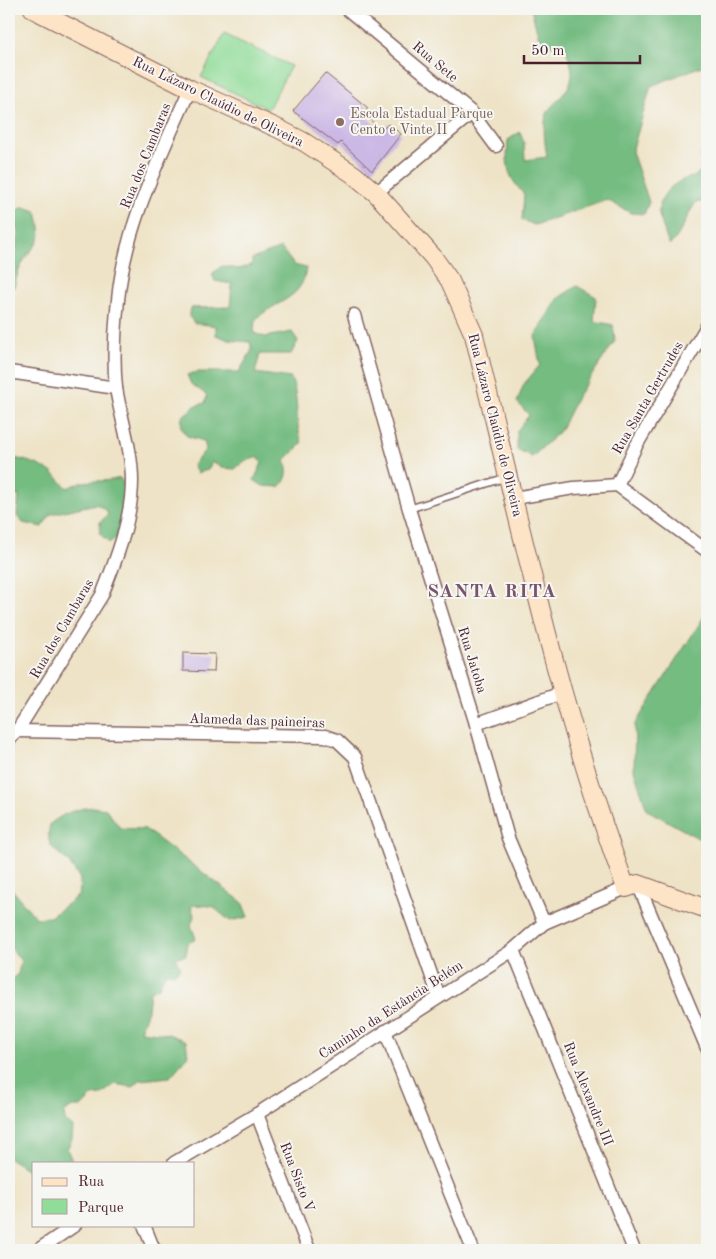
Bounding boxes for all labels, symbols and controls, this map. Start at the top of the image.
scale bar [524,32,640,64]
street label: Rua Sete [410,39,460,85]
text: 50 m [531,44,565,59]
street label: Rua Lázaro Claúdio de Oliveira [130,54,306,150]
street label: Rua dos Cambaras [118,101,174,211]
place label: Escola Estadual Parque Cento e Vinte II [350,107,493,137]
marker: Escola Estadual Parque Cento e Vinte II [334,116,346,128]
street label: Rua Lázaro Claúdio de Oliveira [465,332,525,518]
street label: Rua Santa Gertrudes [610,339,686,457]
street label: Rua dos Cambaras [28,577,96,681]
district label: SANTA RITA [427,583,557,602]
street label: Rua Jatoba [455,625,489,695]
street label: Alameda das paineiras [189,712,325,730]
street label: Caminho da Estância Belém [316,958,466,1062]
street label: Rua Alexandre III [561,1040,615,1148]
street label: Rua Sisto V [277,1140,317,1214]
legend [32,1162,195,1226]
text: Rua [78,1175,105,1190]
text: Parque [78,1201,124,1216]

